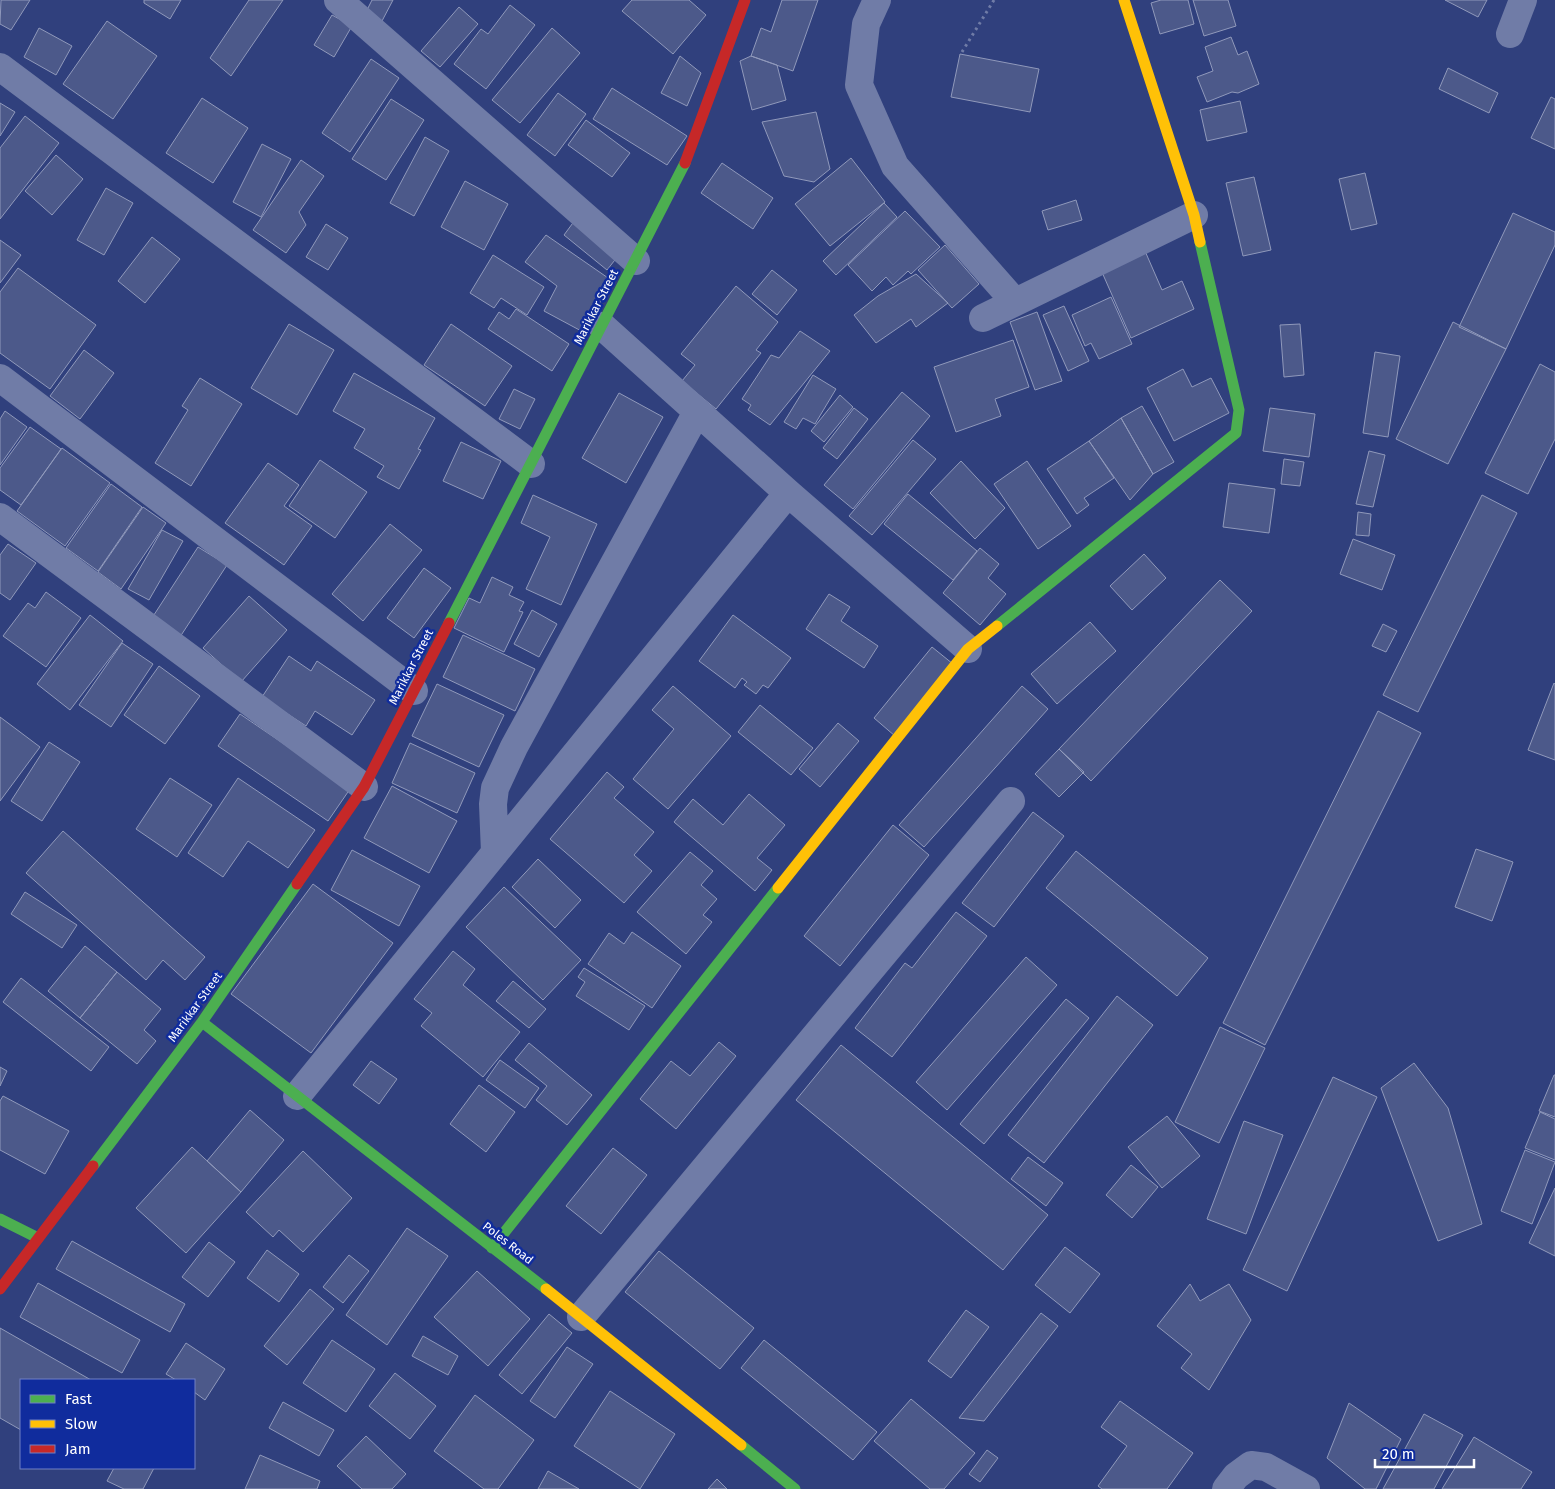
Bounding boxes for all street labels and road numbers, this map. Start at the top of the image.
street label: Marikkar Street [571,266,621,347]
street label: Marikkar Street [386,626,436,707]
street label: Marikkar Street [165,969,225,1045]
street label: Poles Road [480,1219,536,1267]

